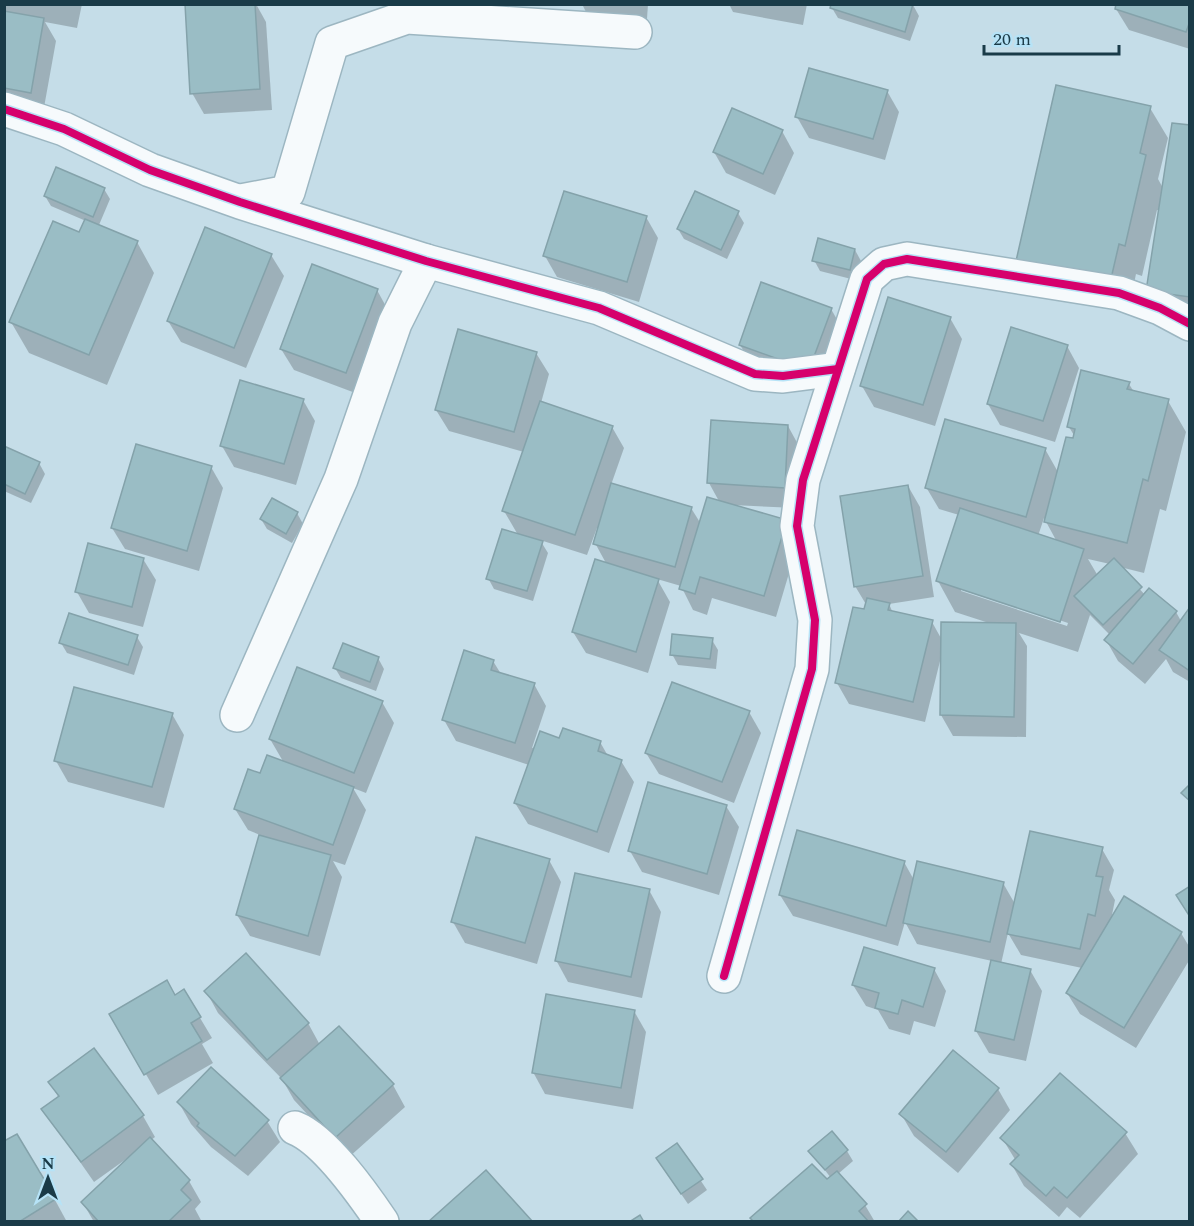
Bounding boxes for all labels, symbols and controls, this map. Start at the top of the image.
scale bar [984,18,1119,56]
text: 20 m [993,26,1031,53]
north arrow [18,1148,78,1208]
text: N [41,1152,55,1176]

